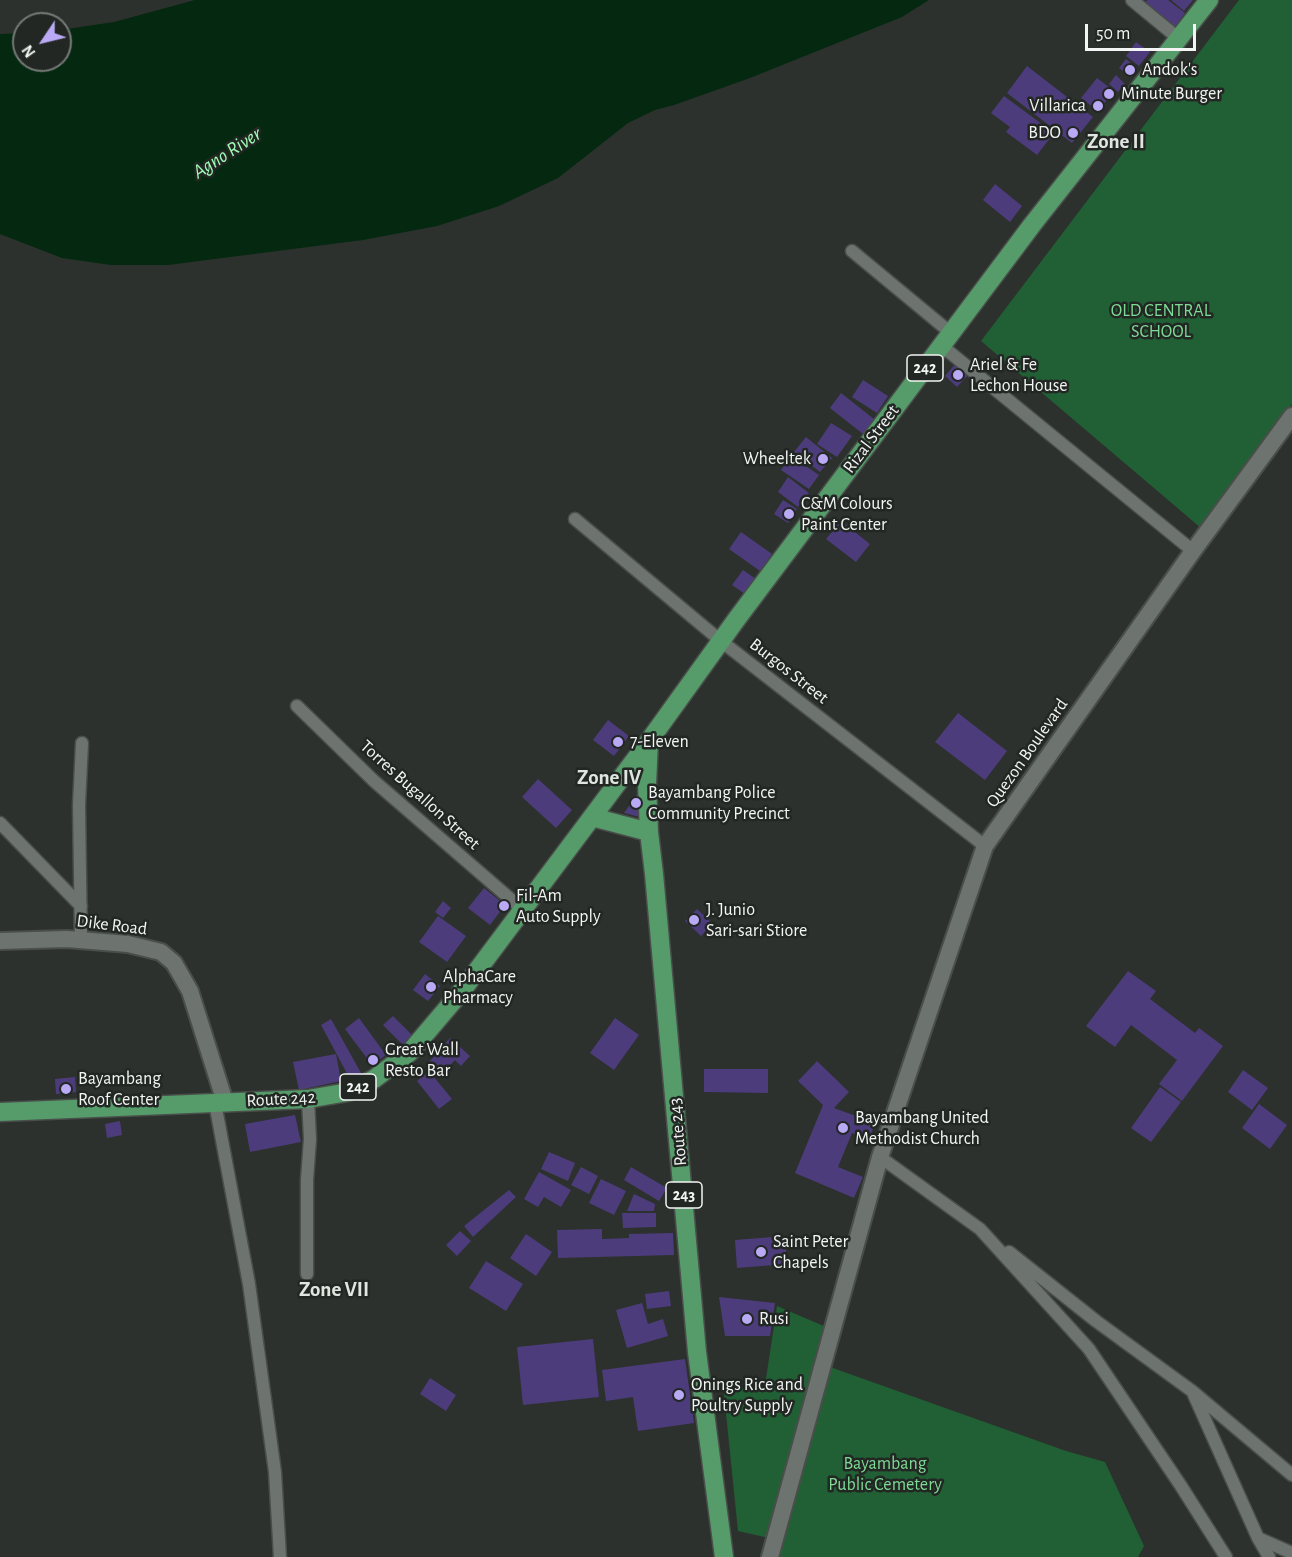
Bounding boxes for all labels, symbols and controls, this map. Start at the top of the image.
north arrow [12,12,72,72]
scale bar [1088,12,1199,50]
text: 50 m [1096,25,1130,43]
text: N [19,42,39,60]
place label: Andok's [1142,59,1198,81]
marker: Andok's [1123,63,1137,77]
place label: Minute Burger [1121,83,1222,105]
marker: Minute Burger [1102,87,1116,101]
place label: Villarica [1029,95,1086,117]
marker: Villarica [1091,99,1105,113]
water label: Agno River [188,122,266,184]
place label: BDO [1028,122,1061,144]
marker: BDO [1066,126,1080,140]
district label: Zone II [1087,129,1145,155]
park label: OLD CENTRAL SCHOOL [1111,300,1211,342]
place label: Ariel & Fe Lechon House [970,354,1068,397]
road number: 242 [907,355,943,381]
marker: Ariel & Fe Lechon House [951,368,965,382]
street label: Rizal Street [838,401,904,477]
place label: Wheeltek [743,448,811,470]
marker: Wheeltek [816,452,830,466]
place label: C&M Colours Paint Center [801,493,893,536]
marker: C&M Colours Paint Center [782,507,796,521]
street label: Burgos Street [745,634,833,708]
street label: Quezon Boulevard [981,694,1073,812]
place label: 7-Eleven [630,731,689,753]
marker: 7-Eleven [611,735,625,749]
street label: Torres Bugallon Street [356,736,484,854]
district label: Zone IV [577,765,641,791]
place label: Bayambang Police Community Precinct [648,782,790,824]
marker: Bayambang Police Community Precinct [629,796,643,810]
place label: Fil-Am Auto Supply [516,885,601,928]
marker: Fil-Am Auto Supply [497,899,511,913]
place label: J. Junio Sari-sari Stiore [706,899,807,942]
street label: Dike Road [75,910,149,940]
marker: J. Junio Sari-sari Stiore [687,913,701,927]
place label: AlphaCare Pharmacy [443,966,516,1008]
marker: AlphaCare Pharmacy [424,980,438,994]
place label: Great Wall Resto Bar [385,1039,459,1082]
marker: Great Wall Resto Bar [366,1053,380,1067]
place label: Bayambang Roof Center [78,1068,161,1110]
road number: 242 [340,1074,376,1100]
marker: Bayambang Roof Center [59,1082,73,1096]
street label: Route 242 [246,1086,316,1112]
street label: Route 243 [664,1097,692,1167]
place label: Bayambang United Methodist Church [855,1107,989,1150]
marker: Bayambang United Methodist Church [836,1121,850,1135]
road number: 243 [666,1182,702,1208]
place label: Saint Peter Chapels [773,1231,848,1274]
marker: Saint Peter Chapels [754,1245,768,1259]
district label: Zone VII [299,1277,369,1303]
place label: Rusi [759,1308,789,1330]
marker: Rusi [740,1312,754,1326]
place label: Onings Rice and Poultry Supply [691,1374,803,1416]
marker: Onings Rice and Poultry Supply [672,1388,686,1402]
park label: Bayambang Public Cemetery [828,1453,942,1496]

